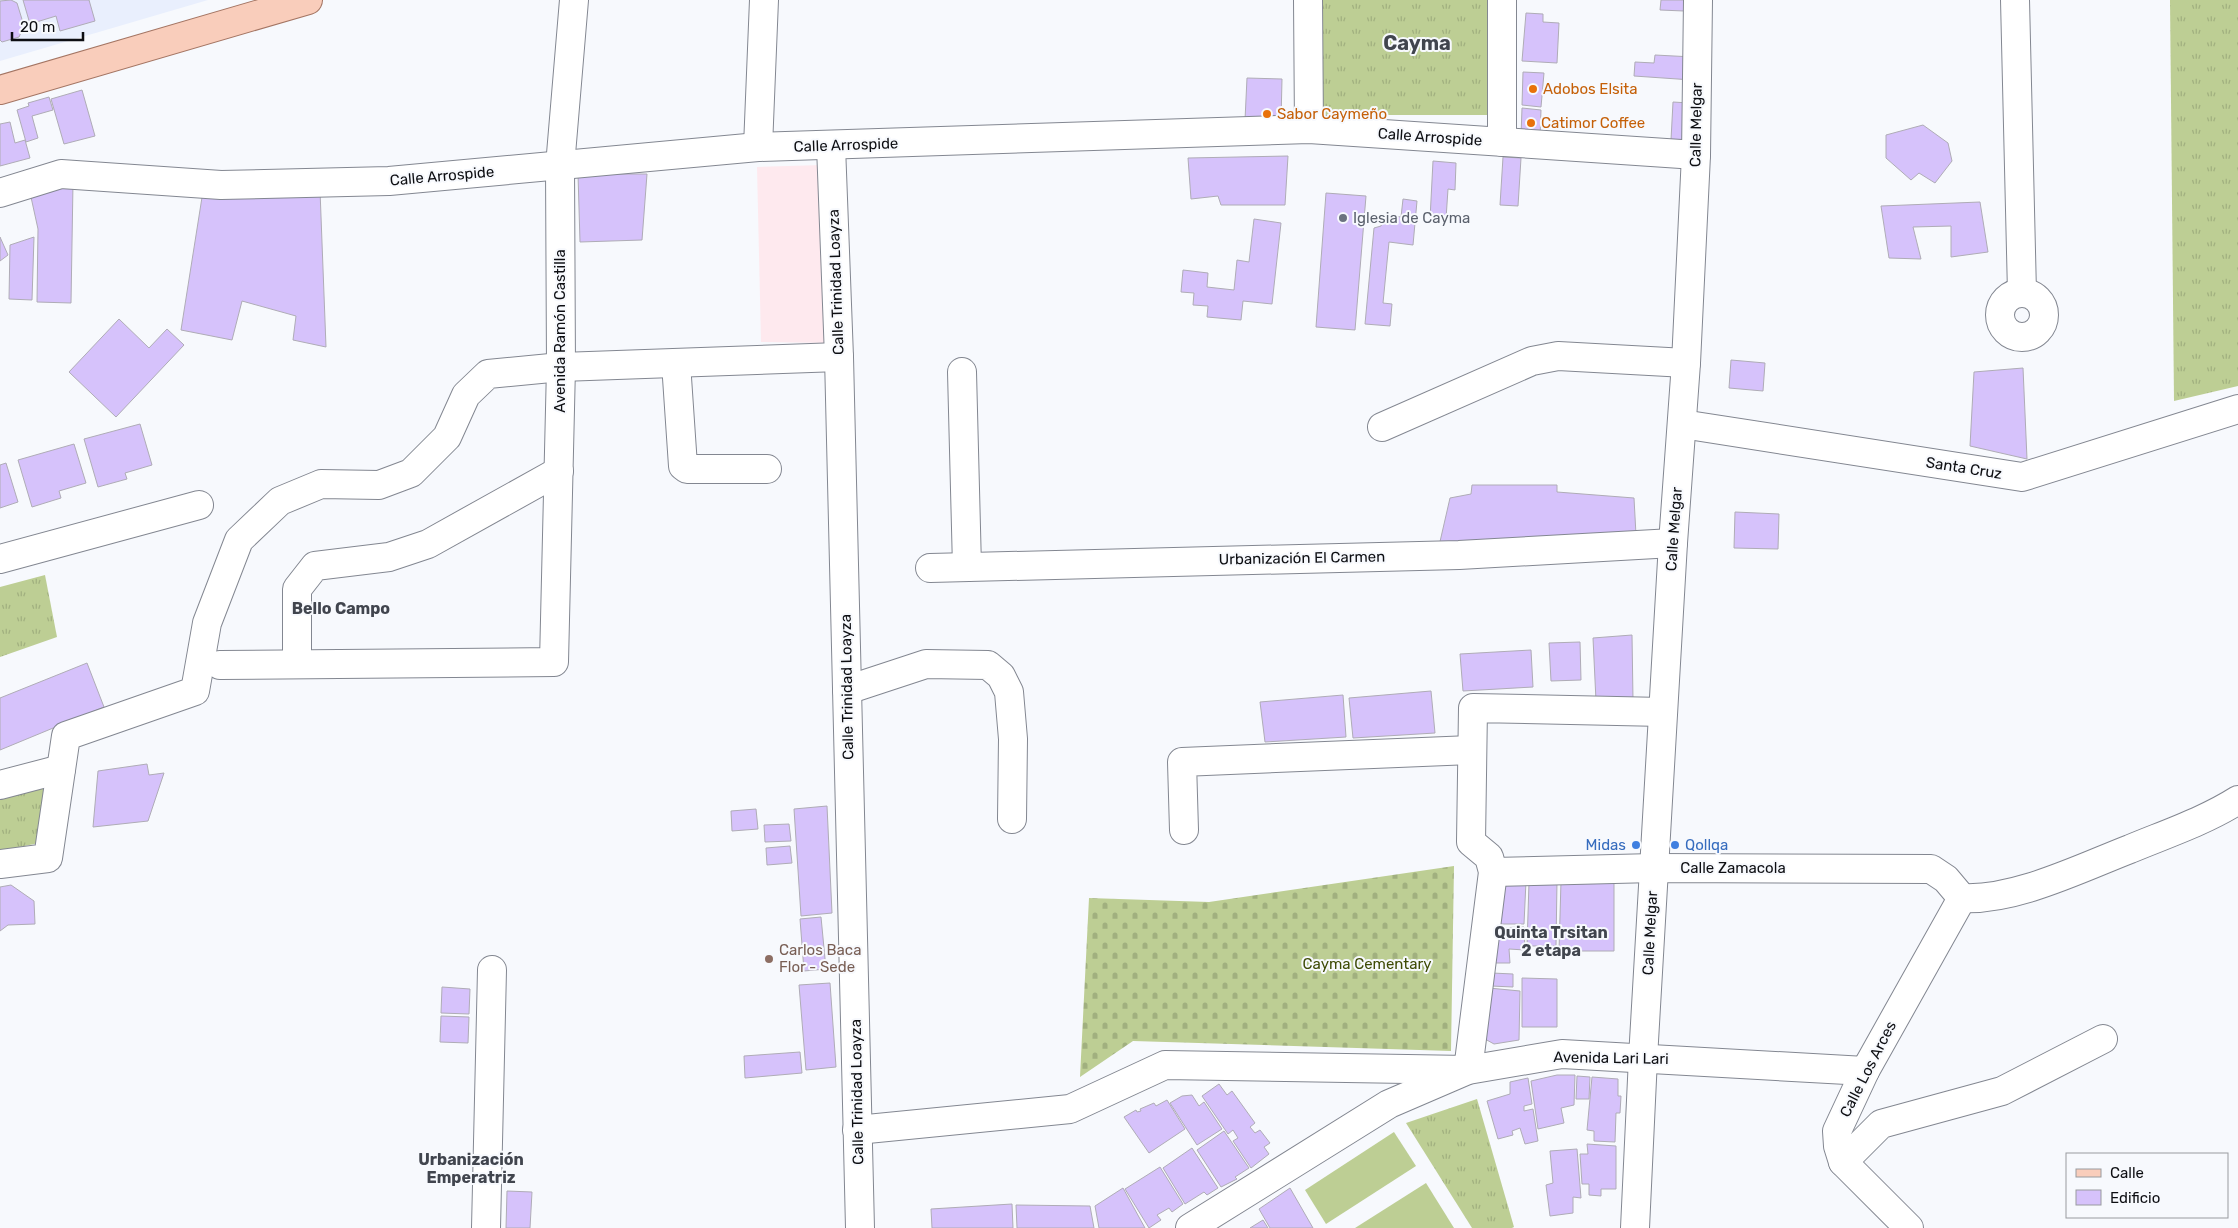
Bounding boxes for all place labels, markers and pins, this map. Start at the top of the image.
place label: Adobos Elsita [1543,80,1638,98]
marker: Adobos Elsita [1527,83,1539,95]
place label: Sabor Caymeño [1277,105,1387,123]
marker: Sabor Caymeño [1261,108,1273,120]
place label: Catimor Coffee [1541,114,1645,132]
marker: Catimor Coffee [1525,117,1537,129]
place label: Iglesia de Cayma [1353,209,1470,227]
marker: Iglesia de Cayma [1337,212,1349,224]
place label: Midas [1586,836,1626,854]
place label: Qollqa [1685,836,1728,854]
marker: Midas [1630,839,1642,851]
marker: Qollqa [1669,839,1681,851]
place label: Carlos Baca Flor - Sede [779,941,861,976]
marker: Carlos Baca Flor - Sede [763,953,775,965]

